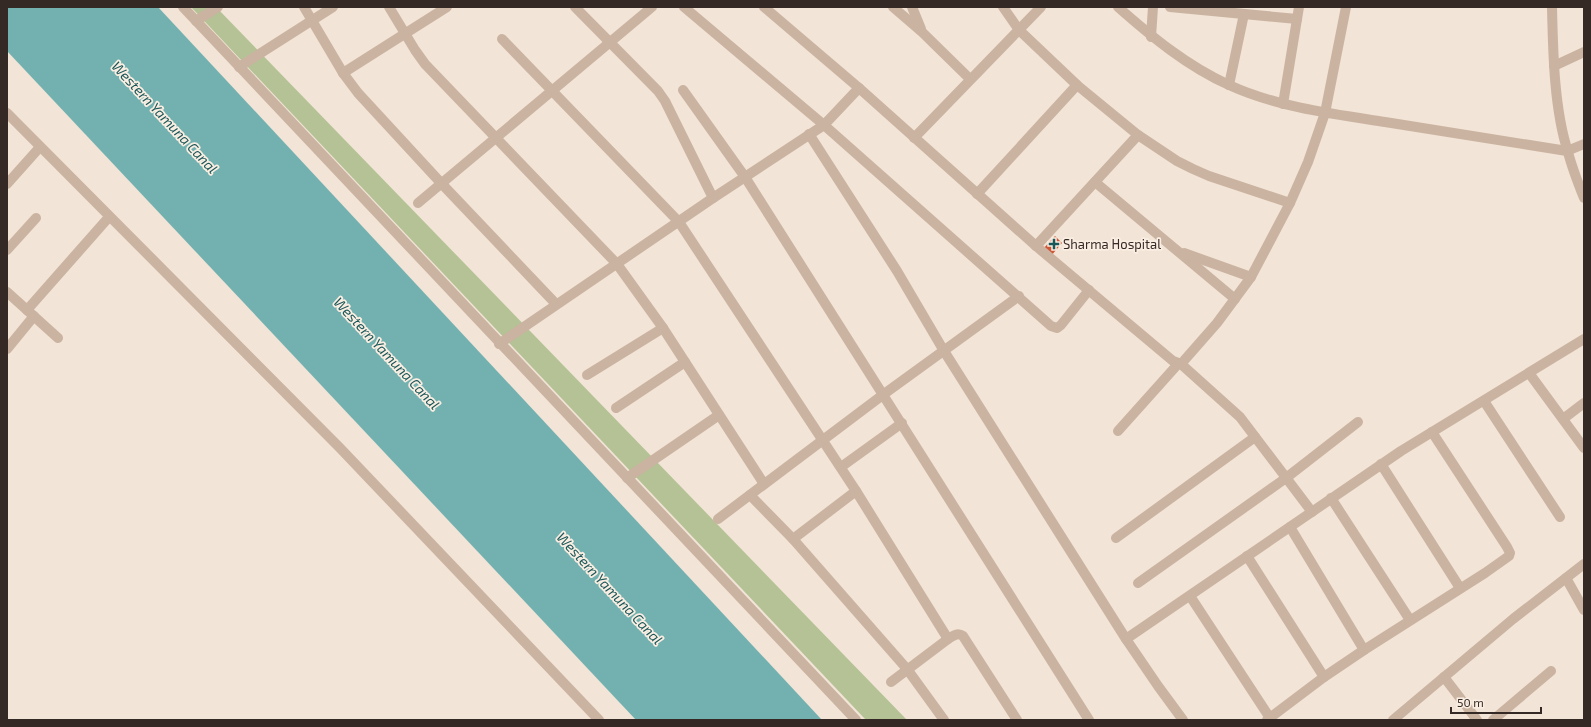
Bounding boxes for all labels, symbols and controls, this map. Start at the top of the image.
water label: Western Yamuna Canal [109,57,221,177]
place label: Sharma Hospital [1063,236,1161,252]
marker: Sharma Hospital [1048,238,1060,250]
water label: Western Yamuna Canal [331,293,443,413]
water label: Western Yamuna Canal [554,528,666,648]
scale bar [1451,689,1541,715]
text: 50 m [1457,695,1484,709]

